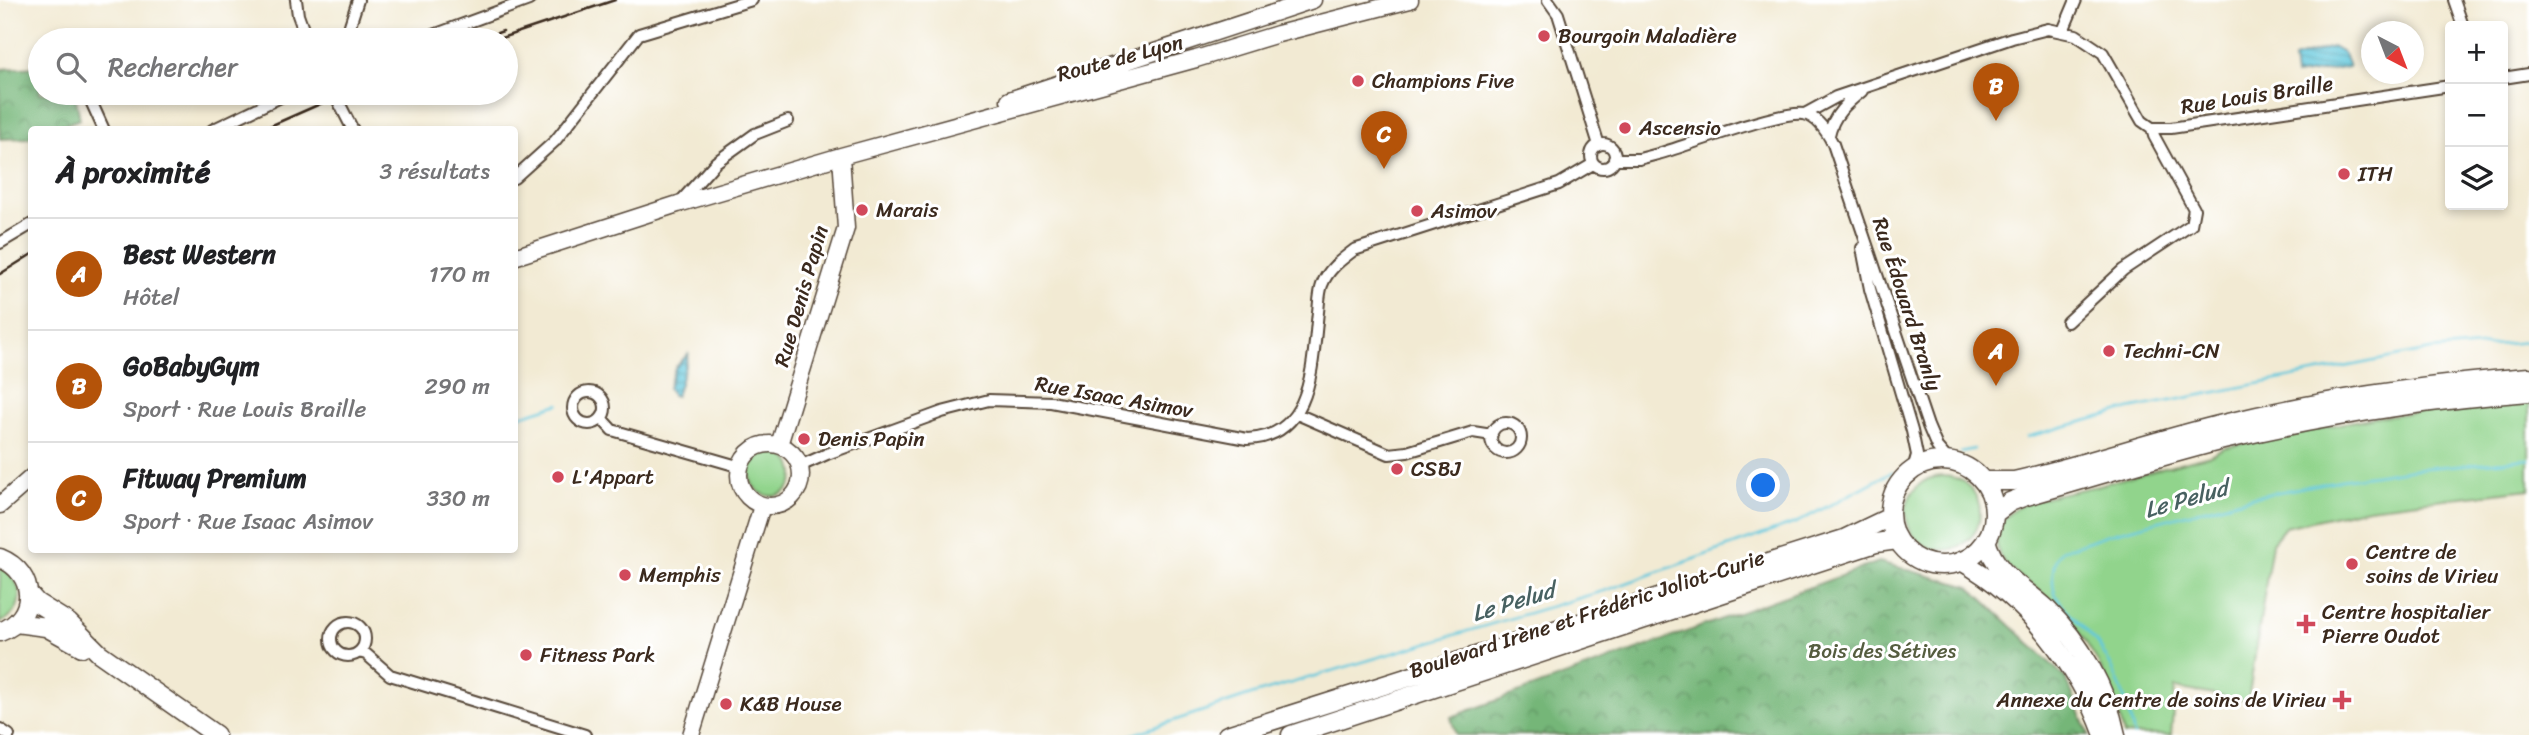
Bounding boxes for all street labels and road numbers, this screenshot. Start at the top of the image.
street label: Route de Lyon [1053,23,1187,93]
street label: Rue Louis Braille [2178,64,2336,126]
street label: Rue Édouard Branly [1861,212,1953,396]
street label: Rue Denis Papin [763,221,839,371]
street label: Rue Isaac Asimov [1032,364,1197,430]
street label: Boulevard Irène et Frédéric Joliot-Curie [1404,538,1770,690]

